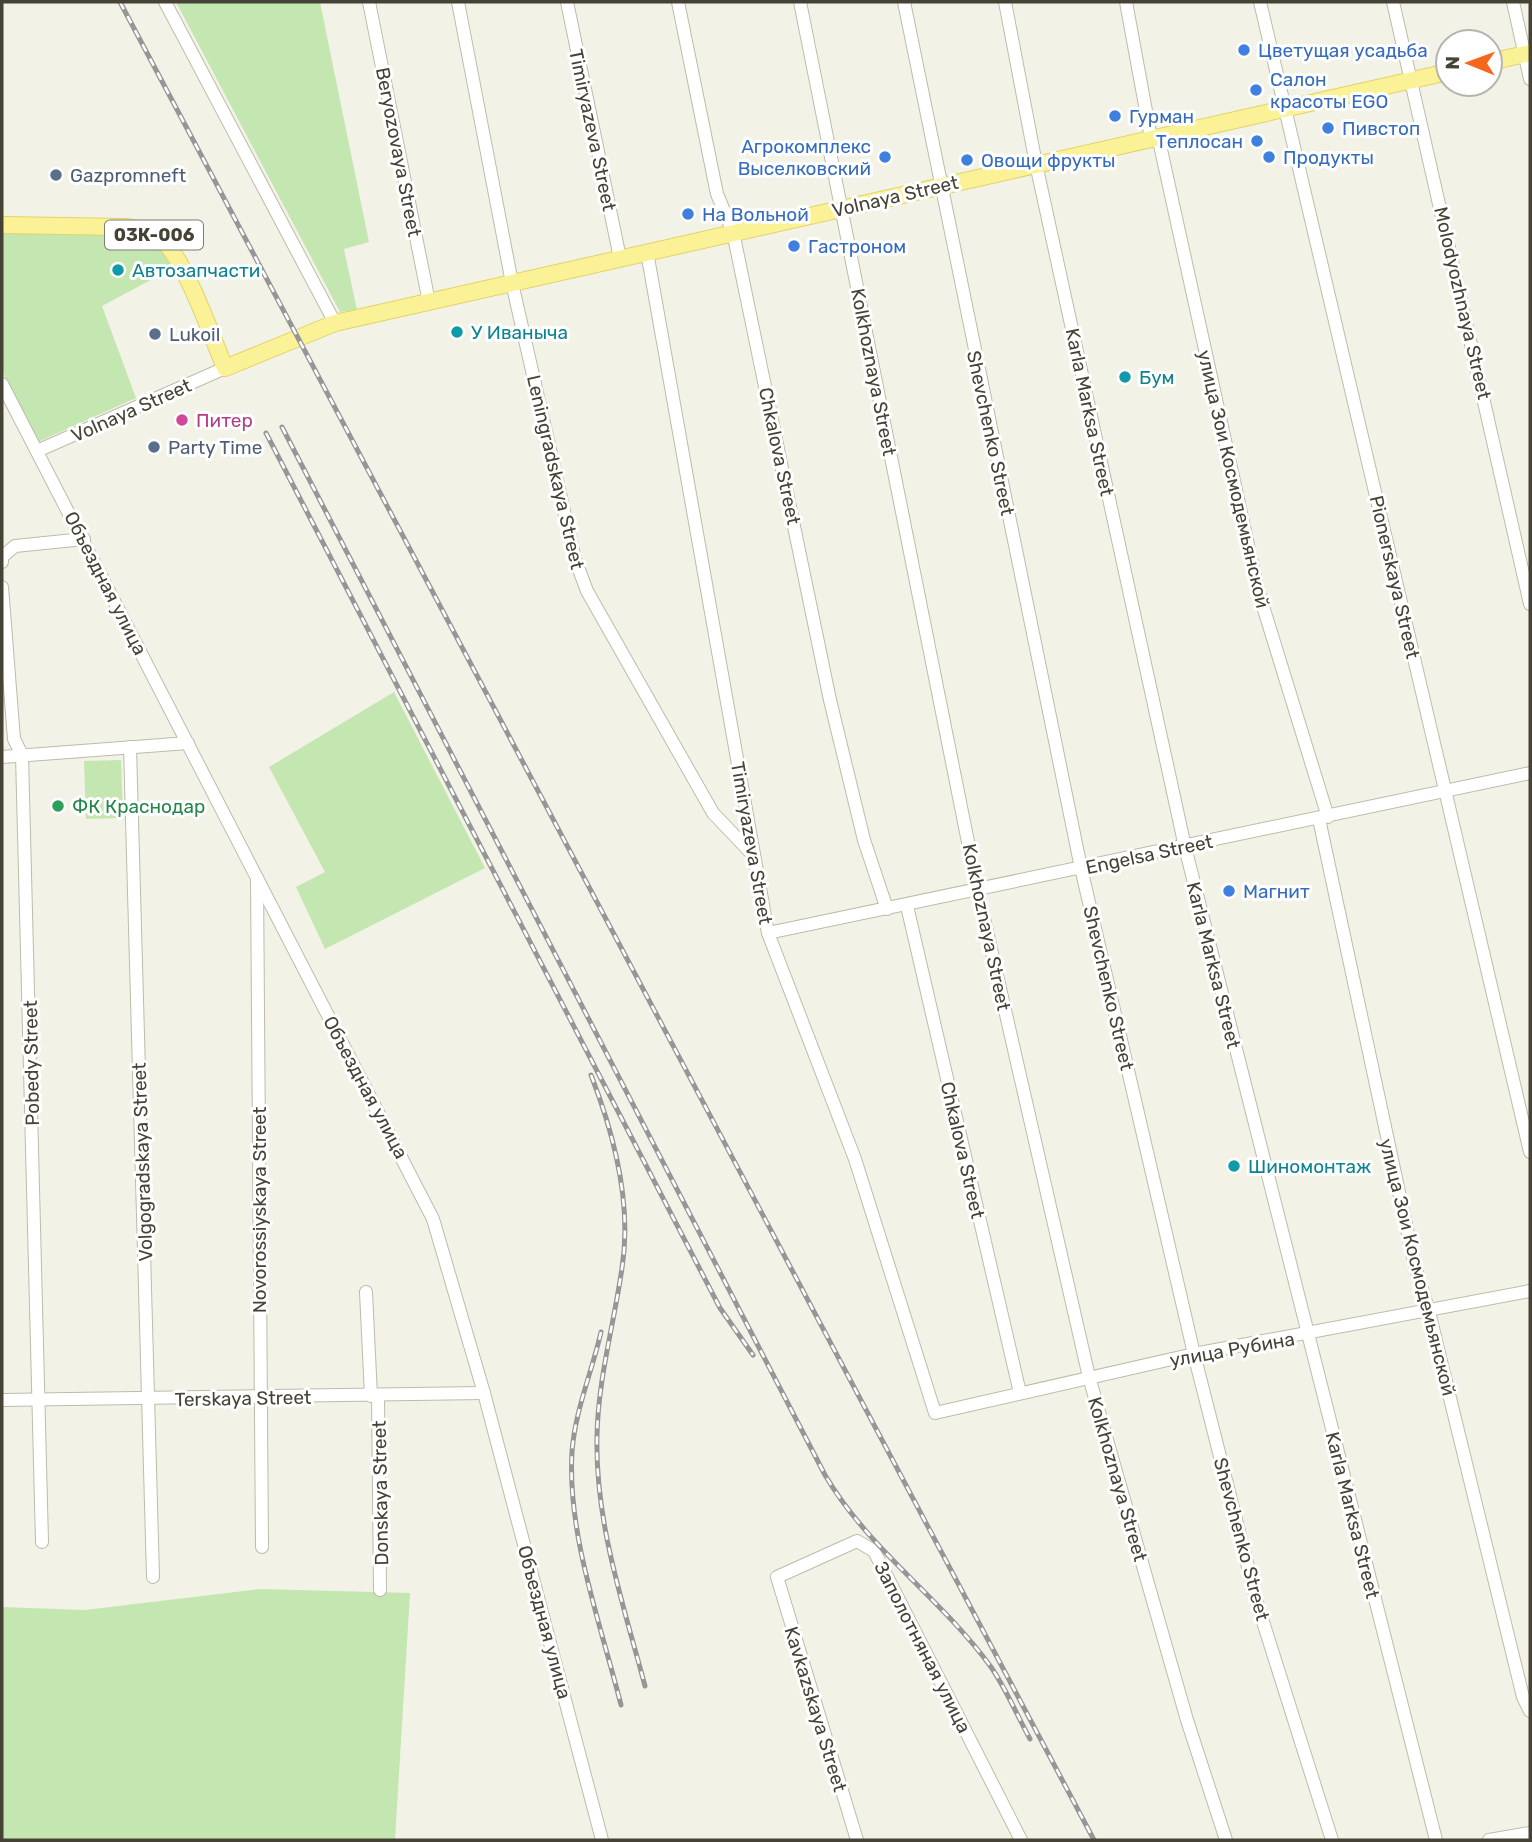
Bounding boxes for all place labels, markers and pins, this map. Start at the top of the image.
place label: Цветущая усадьба [1258,39,1428,62]
marker: Цветущая усадьба [1236,42,1252,58]
place label: Салон красоты EGO [1270,68,1388,113]
marker: Салон красоты EGO [1248,82,1264,98]
place label: Гурман [1129,105,1194,128]
marker: Гурман [1107,108,1123,124]
place label: Пивстоп [1342,117,1420,140]
marker: Пивстоп [1320,120,1336,136]
place label: Теплосан [1156,130,1243,153]
marker: Теплосан [1249,133,1265,149]
place label: Агрокомплекс Выселковский [738,135,871,180]
place label: Продукты [1283,146,1374,169]
marker: Агрокомплекс Выселковский [877,149,893,165]
place label: Овощи фрукты [981,149,1115,172]
marker: Продукты [1261,149,1277,165]
marker: Овощи фрукты [959,152,975,168]
place label: Gazpromneft [70,164,187,187]
marker: Gazpromneft [48,167,64,183]
place label: На Вольной [702,203,809,226]
marker: На Вольной [680,206,696,222]
place label: Гастроном [808,235,906,258]
marker: Гастроном [786,238,802,254]
place label: Автозапчасти [132,259,260,282]
marker: Автозапчасти [110,262,126,278]
place label: У Иваныча [471,321,568,344]
place label: Lukoil [169,323,220,346]
marker: У Иваныча [449,324,465,340]
marker: Lukoil [147,326,163,342]
place label: Бум [1139,366,1175,389]
marker: Бум [1117,369,1133,385]
place label: Питер [196,409,253,432]
marker: Питер [174,412,190,428]
place label: Party Time [168,436,262,459]
marker: Party Time [146,439,162,455]
place label: ФК Краснодар [72,795,205,818]
marker: ФК Краснодар [50,798,66,814]
place label: Магнит [1243,880,1310,903]
marker: Магнит [1221,883,1237,899]
place label: Шиномонтаж [1248,1155,1371,1178]
marker: Шиномонтаж [1226,1158,1242,1174]

